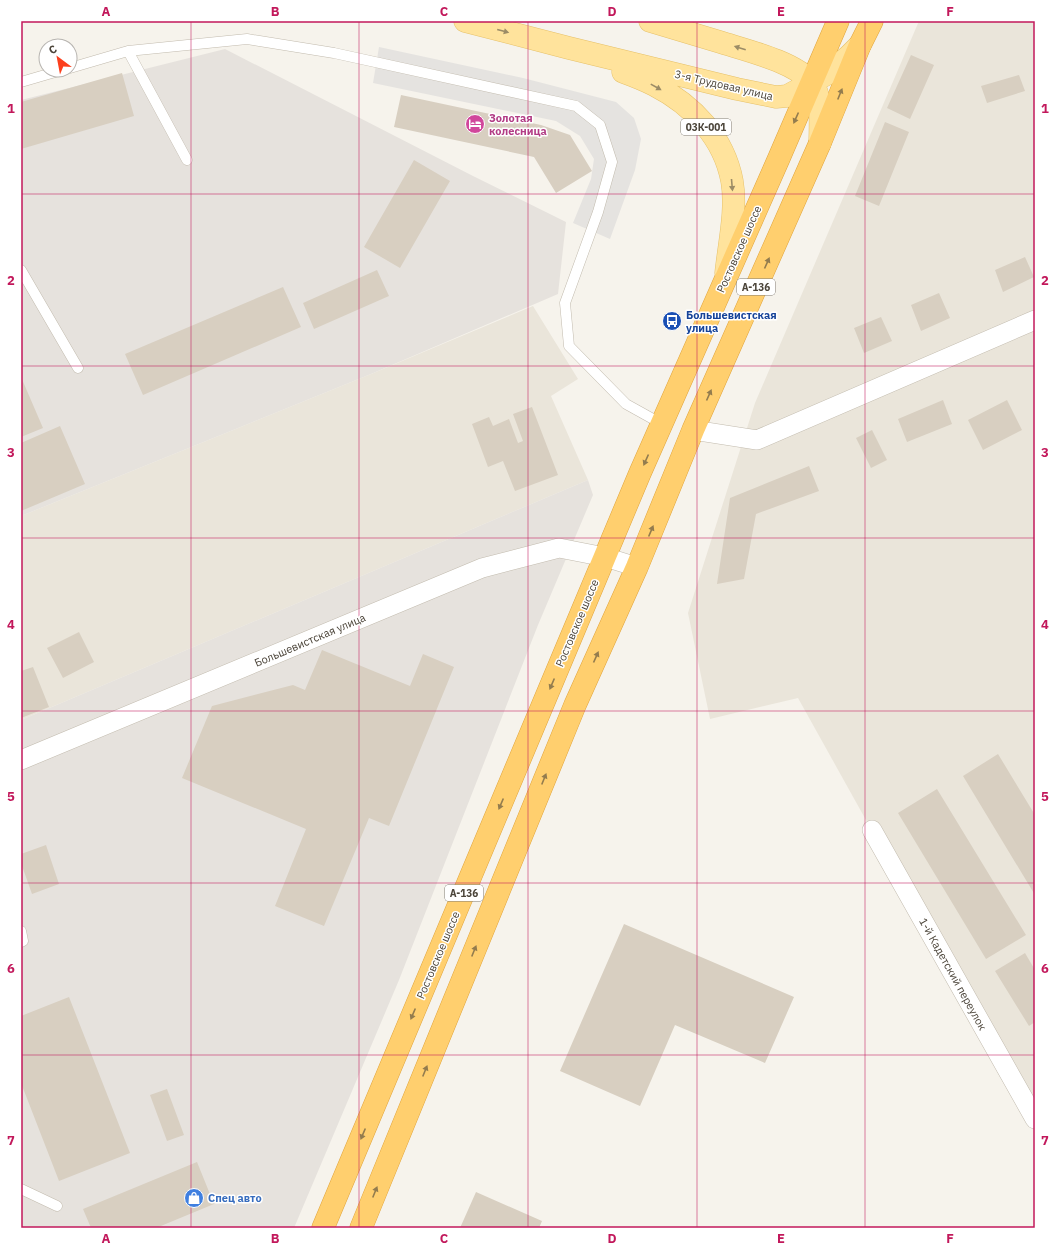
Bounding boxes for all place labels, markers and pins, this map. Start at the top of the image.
place label: Золотая колесница [489,111,547,138]
hotel icon: Золотая колесница [464,113,486,135]
place label: Большевистская улица [686,308,777,335]
bus stop icon: Большевистская улица [661,310,683,332]
shop icon: Спец авто [183,1187,205,1209]
place label: Спец авто [208,1191,262,1205]

